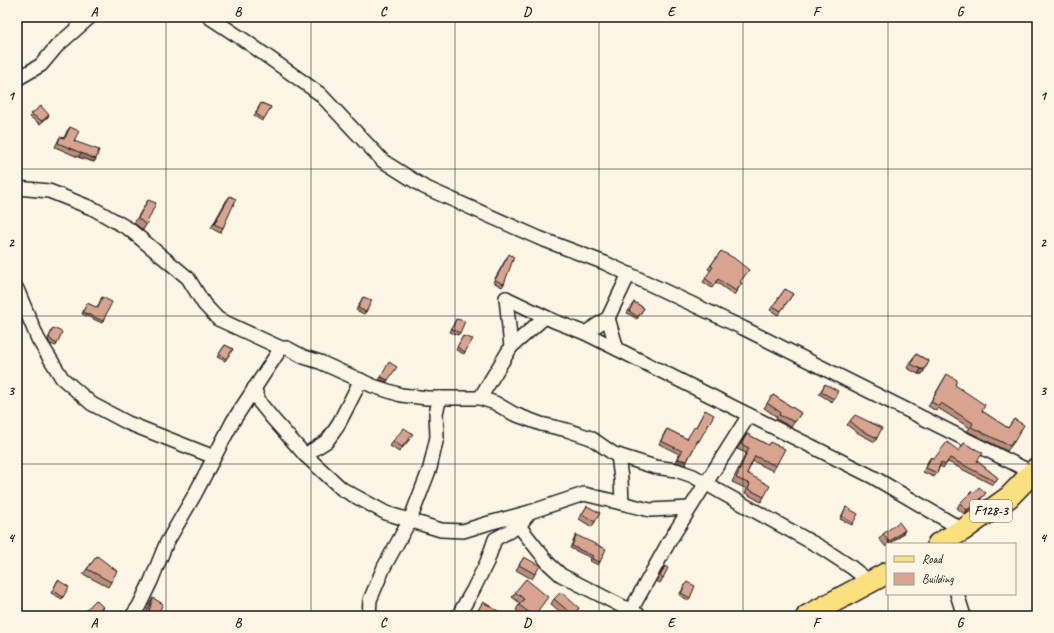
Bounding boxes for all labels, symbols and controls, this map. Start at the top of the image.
text: A [91,4,99,20]
text: B [235,4,243,20]
text: C [380,4,388,20]
text: D [523,4,532,20]
text: E [668,4,677,20]
text: F [813,4,822,20]
text: G [957,4,965,20]
text: 1 [8,88,16,104]
text: 1 [1040,88,1048,104]
text: 2 [8,235,15,251]
text: 2 [1040,235,1047,251]
text: 3 [8,383,15,399]
text: 3 [1040,383,1047,399]
road number: F128-3 [970,500,1012,522]
text: 4 [8,530,16,546]
text: 4 [1040,530,1048,546]
legend [886,543,1016,595]
text: Road [922,551,944,567]
text: Building [922,571,954,587]
text: A [91,615,99,631]
text: B [235,615,243,631]
text: C [380,615,388,631]
text: D [523,615,532,631]
text: E [668,615,677,631]
text: F [813,615,822,631]
text: G [957,615,965,631]

